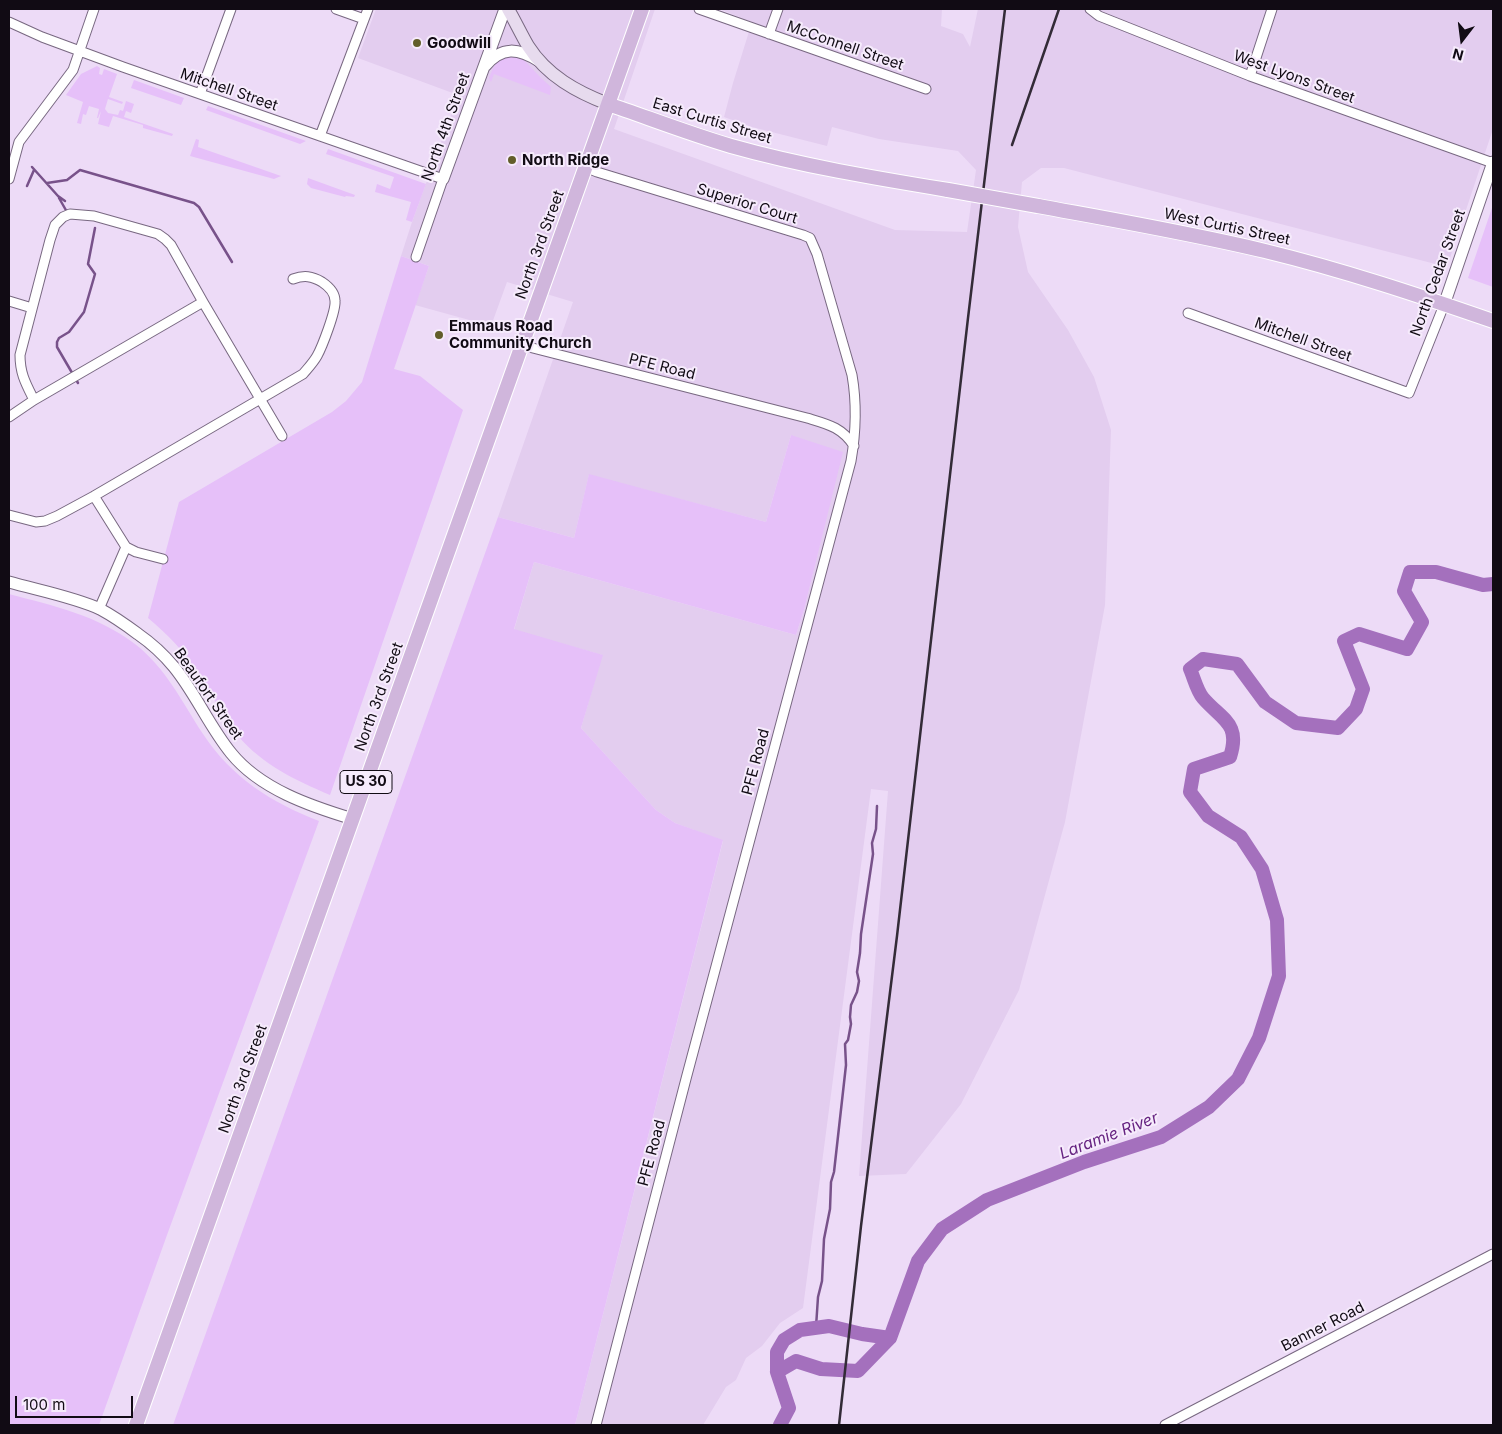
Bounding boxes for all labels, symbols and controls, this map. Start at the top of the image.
north arrow [1437,15,1487,65]
street label: McConnell Street [784,18,906,74]
place label: Goodwill [427,34,491,52]
marker: Goodwill [411,37,423,49]
text: N [1451,45,1465,65]
street label: West Lyons Street [1231,47,1357,107]
street label: Mitchell Street [178,65,280,115]
street label: North 4th Street [418,70,474,184]
street label: East Curtis Street [650,94,774,148]
place label: North Ridge [522,151,609,169]
marker: North Ridge [506,154,518,166]
street label: Superior Court [694,180,800,228]
street label: North 3rd Street [512,188,568,302]
street label: West Curtis Street [1162,205,1292,249]
street label: North Cedar Street [1407,207,1469,339]
street label: Mitchell Street [1252,314,1354,366]
place label: Emmaus Road Community Church [449,317,592,352]
marker: Emmaus Road Community Church [433,329,445,341]
street label: PFE Road [627,350,697,384]
street label: North 3rd Street [351,640,407,754]
street label: Beaufort Street [170,645,246,743]
street label: PFE Road [739,727,773,797]
road number: US 30 [340,770,392,794]
street label: North 3rd Street [215,1022,271,1136]
water label: Laramie River [1057,1108,1161,1164]
street label: PFE Road [635,1118,669,1188]
street label: Banner Road [1278,1298,1368,1356]
scale bar [18,1386,135,1418]
text: 100 m [23,1395,65,1414]

